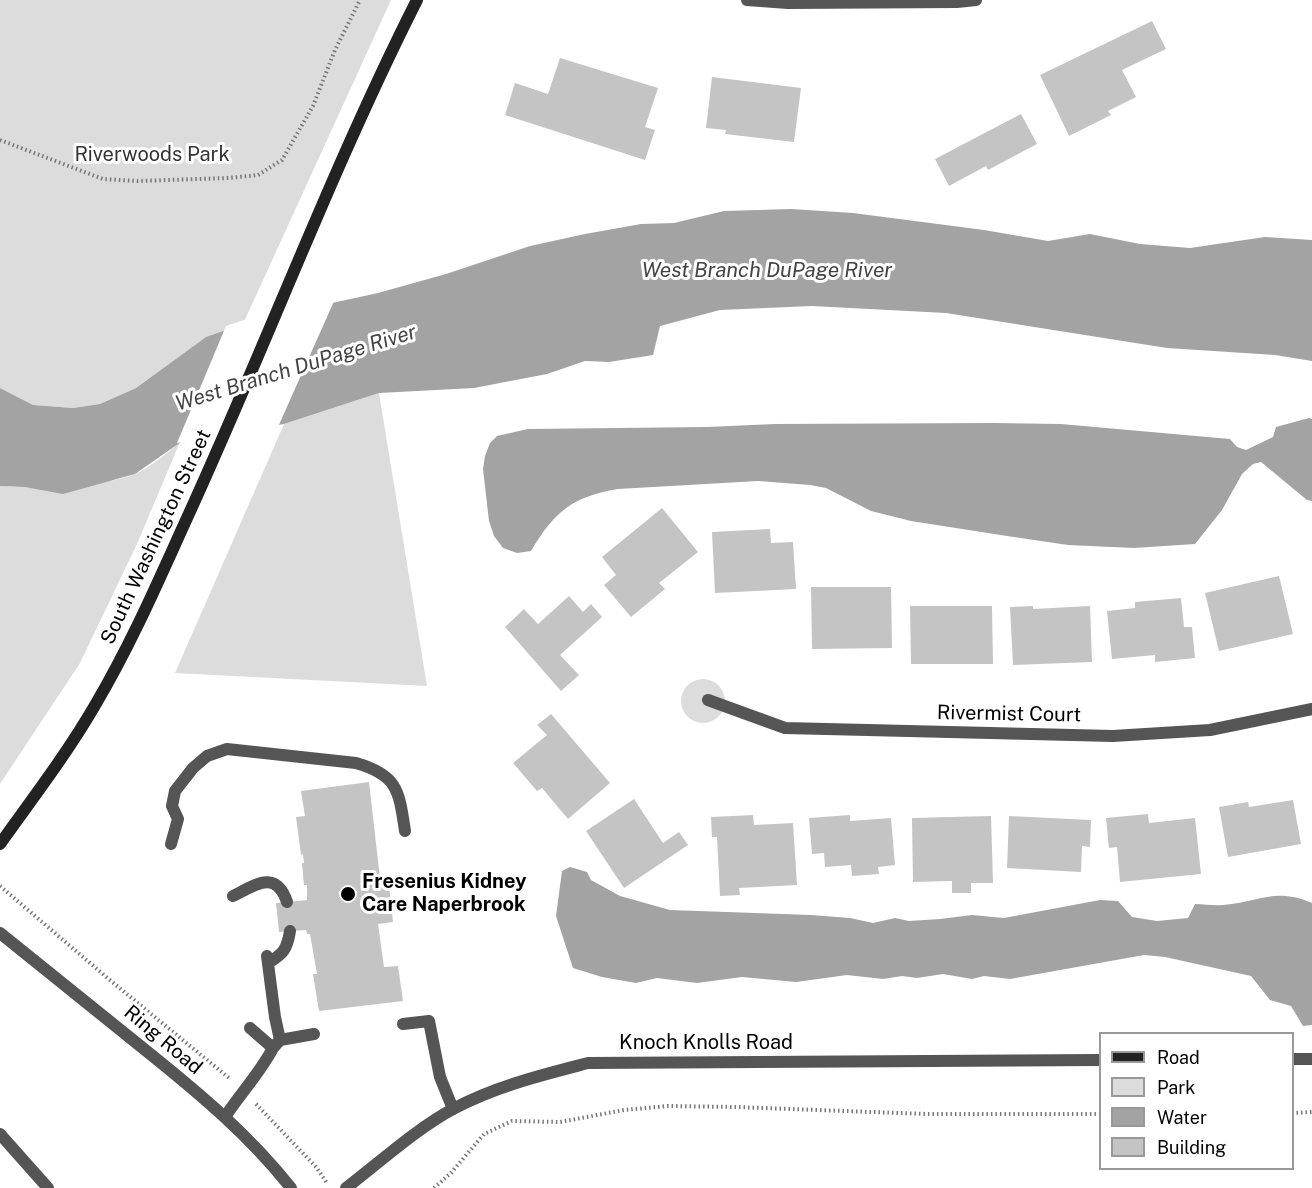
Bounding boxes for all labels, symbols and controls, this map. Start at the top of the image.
park label: Riverwoods Park [74,143,230,167]
water label: West Branch DuPage River [642,258,892,284]
water label: West Branch DuPage River [173,319,419,417]
street label: South Washington Street [96,426,216,648]
street label: Rivermist Court [937,701,1081,727]
place label: Fresenius Kidney Care Naperbrook [362,870,526,917]
marker: Fresenius Kidney Care Naperbrook [339,885,357,903]
street label: Ring Road [119,1000,207,1080]
street label: Knoch Knolls Road [619,1031,793,1055]
legend [1099,1032,1294,1170]
text: Road [1157,1047,1200,1068]
text: Park [1157,1077,1195,1098]
text: Water [1157,1107,1207,1128]
text: Building [1157,1137,1226,1158]

